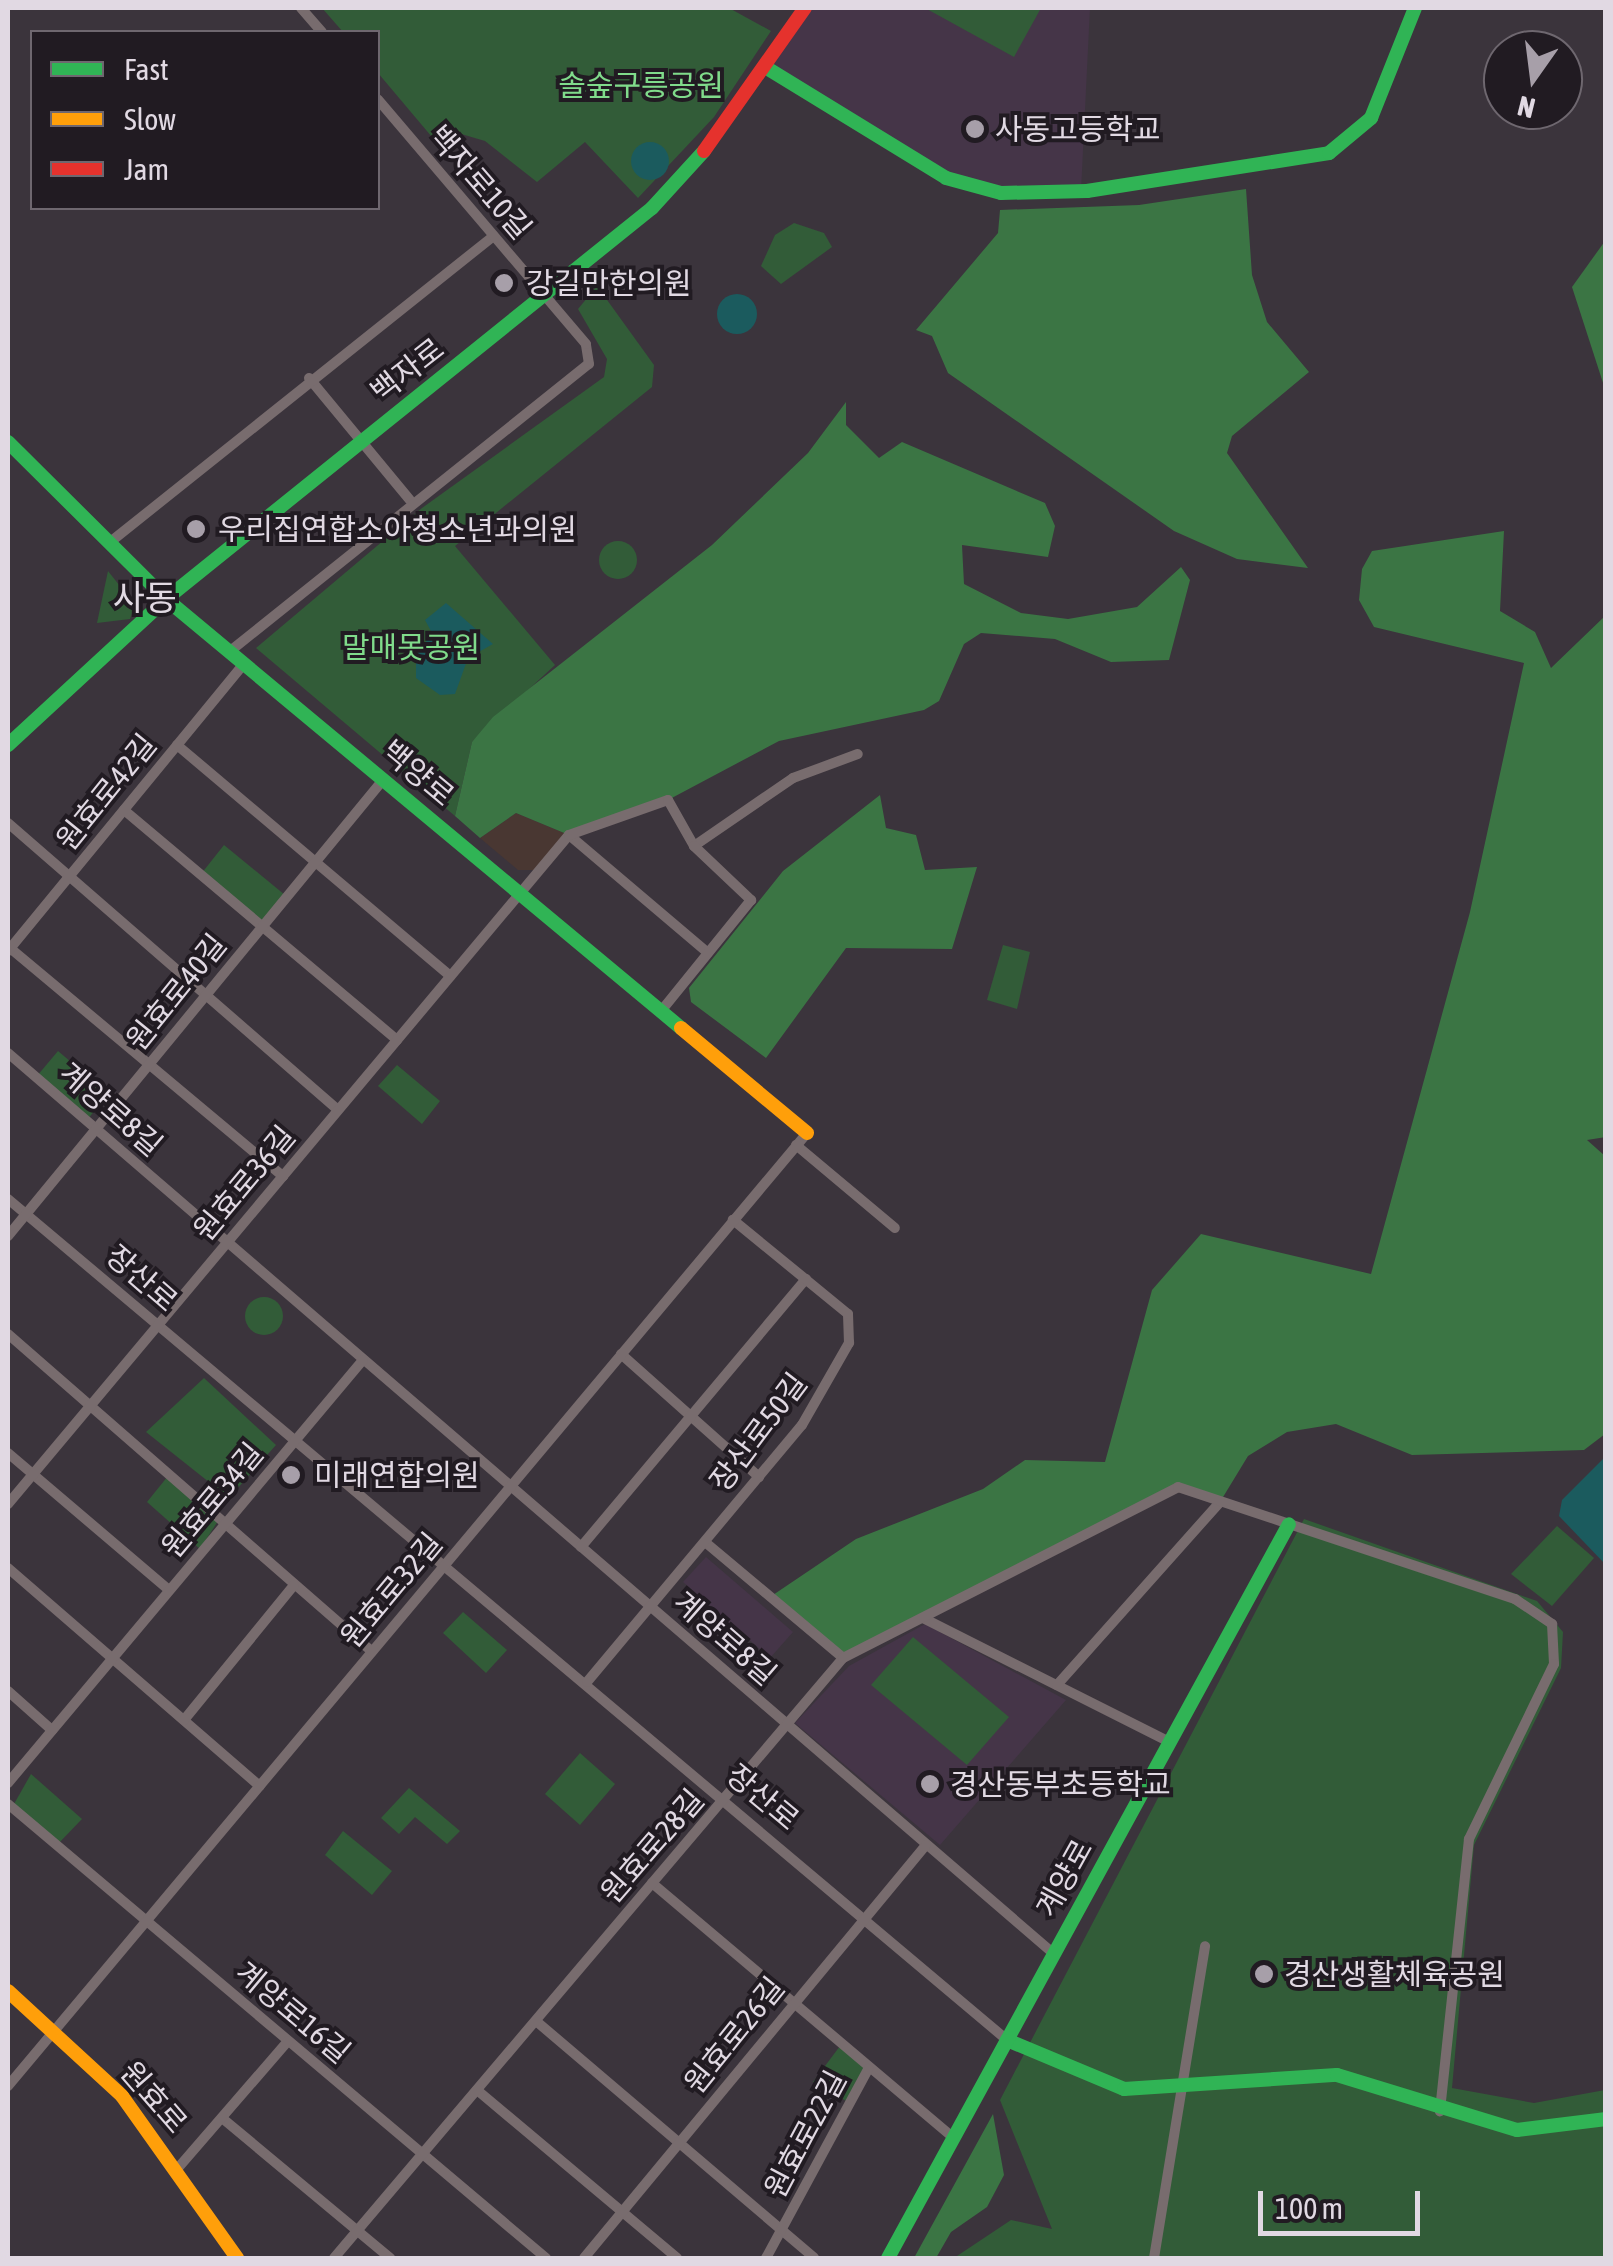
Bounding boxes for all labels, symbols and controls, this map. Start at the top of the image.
legend [30,30,380,210]
north arrow [1483,30,1583,130]
text: Fast [124,52,169,86]
park label: 솔숲구릉공원 [558,67,724,103]
text: N [1514,90,1538,125]
text: Slow [124,102,176,136]
place label: 사동고등학교 [995,111,1161,147]
street label: 백자로10길 [421,118,539,246]
marker: 사동고등학교 [964,118,986,140]
text: Jam [124,152,169,186]
place label: 강길만한의원 [526,265,692,301]
marker: 강길만한의원 [491,270,517,296]
street label: 백자로 [363,330,451,410]
place label: 우리집연합소아청소년과의원 [218,511,577,547]
marker: 우리집연합소아청소년과의원 [183,516,209,542]
district label: 사동 [113,576,177,618]
park label: 말매못공원 [342,629,480,665]
street label: 원효로42길 [48,727,164,857]
street label: 백양로 [375,733,461,813]
street label: 원효로40길 [118,927,234,1057]
street label: 계양로8길 [52,1055,170,1163]
street label: 원효로36길 [186,1118,302,1248]
street label: 장산로 [99,1237,185,1319]
street label: 장산로50길 [702,1366,814,1498]
street label: 원효로34길 [154,1435,270,1565]
place label: 미래연합의원 [314,1457,480,1493]
marker: 미래연합의원 [278,1462,304,1488]
street label: 원효로32길 [333,1525,449,1655]
street label: 계양로8길 [666,1584,784,1692]
street label: 장산로 [720,1757,806,1837]
place label: 경산동부초등학교 [950,1766,1171,1802]
marker: 경산동부초등학교 [919,1773,941,1795]
street label: 원효로28길 [593,1782,711,1910]
street label: 계양로 [1028,1833,1100,1923]
street label: 계양로16길 [228,1954,358,2070]
place label: 경산생활체육공원 [1284,1956,1505,1992]
marker: 경산생활체육공원 [1253,1963,1275,1985]
street label: 원효로26길 [676,1970,792,2100]
street label: 원효로 [113,2054,195,2140]
street label: 원효로22길 [757,2064,853,2204]
scale bar [1263,2171,1426,2233]
text: 100 m [1275,2191,1343,2225]

